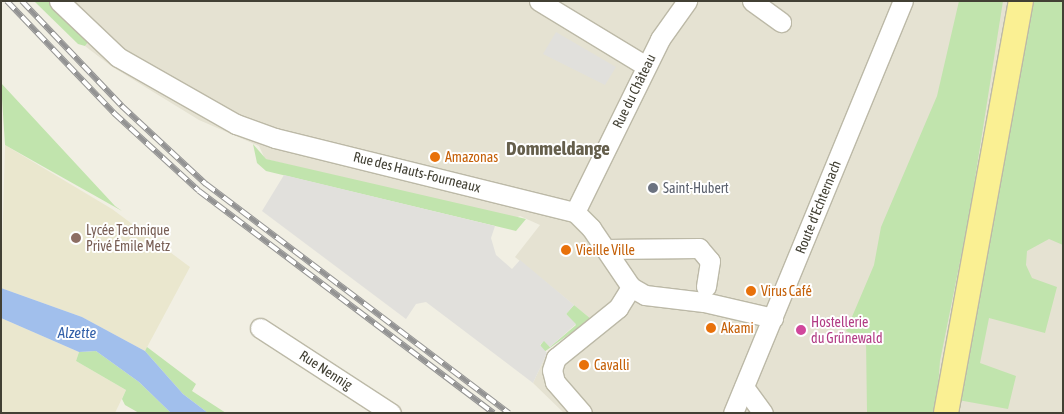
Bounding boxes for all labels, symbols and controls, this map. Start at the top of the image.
street label: Rue du Château [609,51,659,131]
district label: Dommeldange [506,138,610,160]
street label: Rue des Hauts-Fourneaux [352,148,482,196]
place label: Amazonas [445,149,498,165]
marker: Amazonas [429,151,441,163]
street label: Route d'Echternach [792,158,844,256]
place label: Saint-Hubert [663,180,729,196]
marker: Saint-Hubert [647,182,659,194]
place label: Lycée Technique Privé Émile Metz [86,222,170,254]
marker: Lycée Technique Privé Émile Metz [70,232,82,244]
place label: Vieille Ville [576,242,635,258]
marker: Vieille Ville [560,244,572,256]
place label: Virus Café [761,283,812,299]
marker: Virus Café [745,285,757,297]
place label: Hostellerie du Grünewald [811,314,883,347]
place label: Akami [721,320,754,336]
marker: Akami [705,322,717,334]
water label: Alzette [58,324,96,342]
marker: Hostellerie du Grünewald [795,324,807,336]
street label: Rue Nennig [296,347,356,393]
place label: Cavalli [594,357,630,373]
marker: Cavalli [578,359,590,371]

